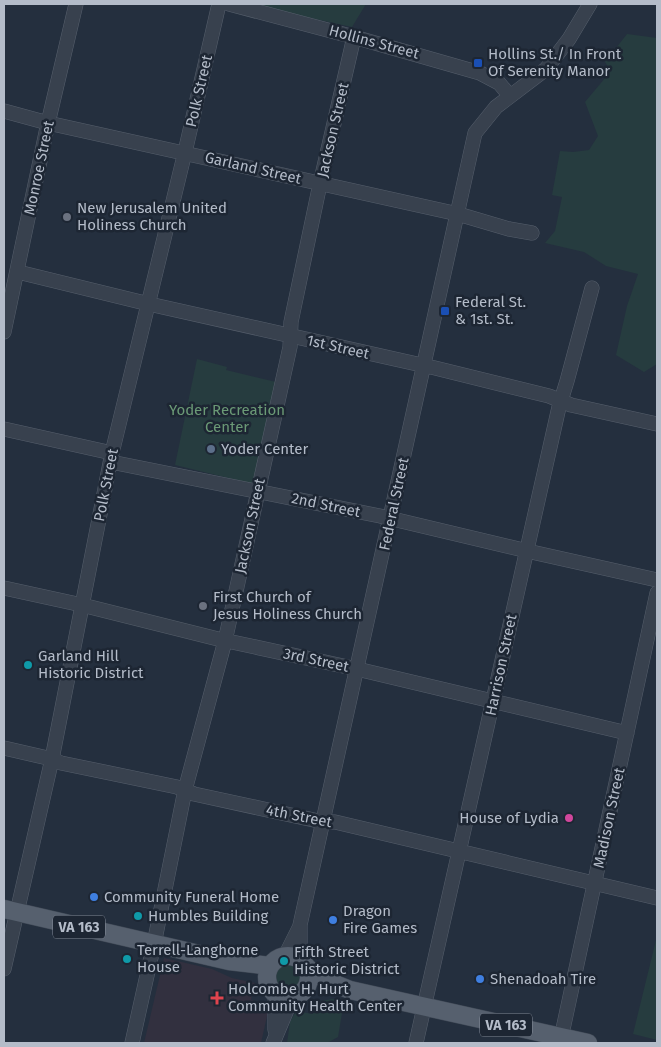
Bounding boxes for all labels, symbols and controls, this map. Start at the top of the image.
street label: Hollins Street [327,21,422,63]
place label: Hollins St./ In Front Of Serenity Manor [488,45,622,80]
street label: Polk Street [182,52,216,129]
marker: Hollins St./ In Front Of Serenity Manor [472,57,484,69]
street label: Jackson Street [313,80,353,179]
street label: Monroe Street [20,119,58,217]
street label: Garland Street [203,148,303,188]
place label: New Jerusalem United Holiness Church [77,199,227,234]
marker: New Jerusalem United Holiness Church [61,211,73,223]
place label: Federal St. & 1st. St. [455,293,526,328]
marker: Federal St. & 1st. St. [439,305,451,317]
street label: 1st Street [305,331,372,363]
park label: Yoder Recreation Center [169,401,285,436]
place label: Yoder Center [221,440,308,458]
marker: Yoder Center [205,443,217,455]
street label: Polk Street [90,447,122,523]
street label: Federal Street [375,455,413,552]
street label: Jackson Street [231,476,269,575]
street label: 2nd Street [290,489,363,521]
place label: First Church of Jesus Holiness Church [213,588,362,623]
marker: First Church of Jesus Holiness Church [197,600,209,612]
street label: Harrison Street [481,612,521,717]
street label: 3rd Street [282,644,351,676]
place label: Garland Hill Historic District [38,647,144,682]
marker: Garland Hill Historic District [22,659,34,671]
street label: Madison Street [590,766,629,870]
street label: 4th Street [264,801,334,831]
place label: House of Lydia [459,809,559,827]
marker: House of Lydia [563,812,575,824]
place label: Community Funeral Home [104,888,279,906]
marker: Community Funeral Home [88,891,100,903]
place label: Dragon Fire Games [343,902,417,937]
place label: Humbles Building [148,907,269,925]
marker: Humbles Building [132,910,144,922]
marker: Dragon Fire Games [327,914,339,926]
road number: VA 163 [53,916,105,939]
place label: Terrell-Langhorne House [137,941,258,976]
place label: Fifth Street Historic District [294,943,400,978]
marker: Terrell-Langhorne House [121,953,133,965]
marker: Fifth Street Historic District [278,955,290,967]
place label: Shenadoah Tire [490,970,596,988]
marker: Shenadoah Tire [474,973,486,985]
place label: Holcombe H. Hurt Community Health Center [228,980,402,1015]
marker: Holcombe H. Hurt Community Health Center [210,991,224,1005]
road number: VA 163 [480,1014,532,1036]

